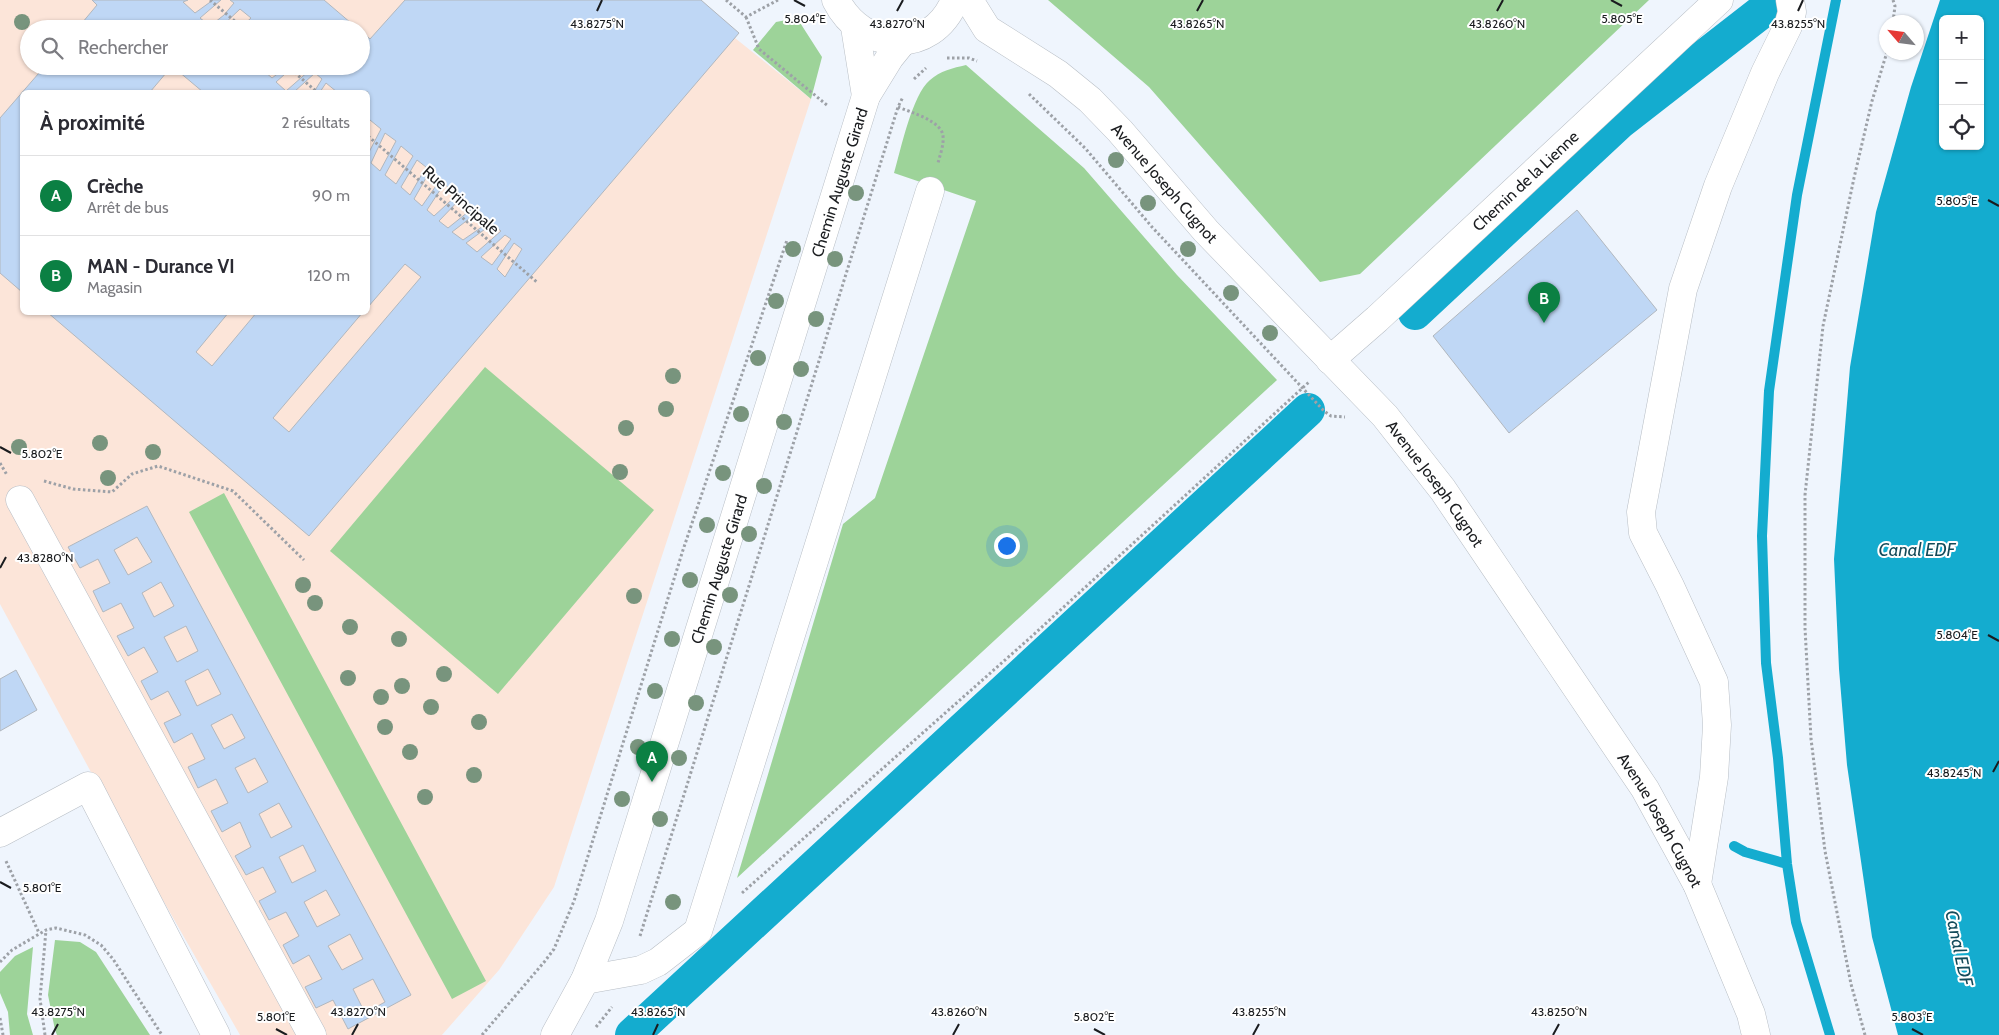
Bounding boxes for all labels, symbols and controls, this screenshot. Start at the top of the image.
text: 5.804°E [784,11,826,26]
text: 5.805°E [1601,11,1643,26]
north arrow [1879,15,1924,60]
map controls [1939,15,1984,150]
button: + [1939,15,1984,60]
text: 43.8275°N [570,16,624,31]
text: 43.8270°N [869,16,925,31]
text: 43.8265°N [1170,16,1224,31]
text: 43.8260°N [1469,16,1525,31]
text: 43.8255°N [1771,16,1825,31]
search box [20,20,370,75]
icon: search [38,34,66,62]
text: Rechercher [78,36,168,59]
button: − [1939,60,1984,105]
street label: Chemin Auguste Girard [807,105,871,259]
button: locate [1939,105,1984,150]
text: À proximité [40,110,145,135]
text: 2 résultats [281,113,350,132]
street label: Avenue Joseph Cugnot [1108,119,1222,247]
street label: Chemin de la Lienne [1468,127,1582,235]
street label: Rue Principale [419,162,503,238]
text: Crèche [87,175,143,198]
text: A [51,186,61,205]
text: 90 m [312,186,350,205]
text: 5.805°E [1936,193,1978,208]
text: Arrêt de bus [87,198,169,217]
text: MAN - Durance VI [87,255,235,278]
text: B [51,266,61,285]
text: 120 m [308,266,350,285]
text: Magasin [87,278,142,297]
pin: B [1528,282,1560,323]
street label: Avenue Joseph Cugnot [1382,416,1488,551]
text: 5.802°E [21,446,63,461]
street label: Chemin Auguste Girard [686,492,751,646]
your location [994,533,1020,559]
water label: Canal EDF [1879,539,1957,561]
text: 43.8280°N [16,550,74,565]
text: 5.804°E [1936,627,1978,642]
pin: A [636,741,668,782]
street label: Avenue Joseph Cugnot [1614,749,1707,891]
text: 43.8245°N [1927,765,1981,780]
text: 5.801°E [23,880,62,895]
water label: Canal EDF [1940,908,1978,989]
text: 43.8275°N [31,1004,85,1019]
text: 43.8270°N [330,1004,386,1019]
text: 43.8265°N [631,1004,685,1019]
text: 43.8260°N [931,1004,987,1019]
text: 43.8255°N [1232,1004,1286,1019]
text: 43.8250°N [1531,1004,1587,1019]
text: 5.801°E [257,1009,296,1024]
text: 5.802°E [1073,1009,1115,1024]
text: 5.803°E [1891,1009,1933,1024]

